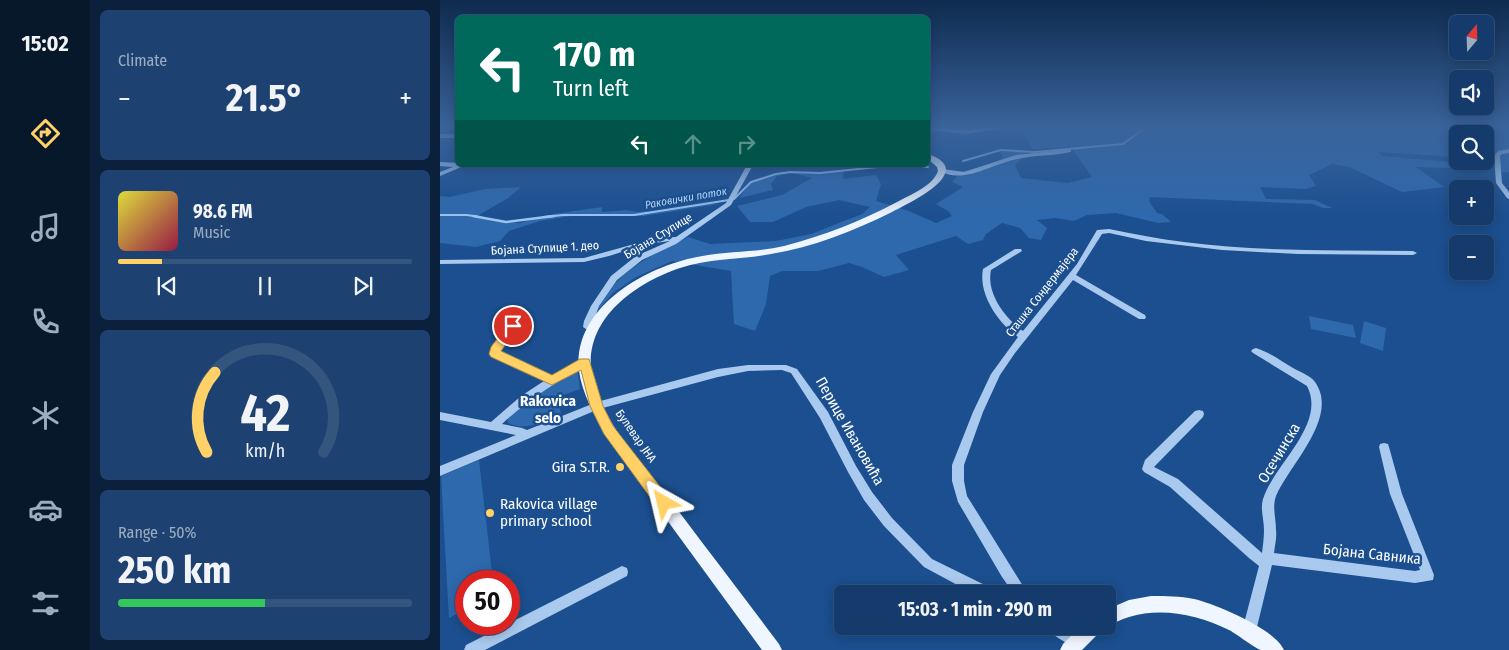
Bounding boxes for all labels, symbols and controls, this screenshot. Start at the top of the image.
north arrow [1449,15,1494,60]
map controls [1449,15,1494,280]
text: 15:02 [21,30,69,57]
text: 170 m [553,33,636,75]
icon: left [470,35,535,100]
text: Climate [118,51,167,70]
button: sound [1449,70,1494,115]
text: 21.5° [226,75,304,121]
text: Turn left [553,75,629,102]
text: − [118,82,131,115]
text: + [399,82,412,115]
icon: directions [28,116,63,151]
button: search [1449,125,1494,170]
icon: left [626,130,654,158]
icon: ahead [679,130,707,158]
icon: right [732,130,760,158]
button: + [1449,180,1494,225]
water label: Раковички поток [644,184,729,212]
text: 98.6 FM [193,200,252,223]
icon: music [28,210,63,245]
street label: Бојана Ступице [621,210,695,262]
text: Music [193,223,230,242]
button: − [1449,235,1494,280]
street label: Бојана Ступице 1. део [490,238,600,258]
street label: Сташка Сондермајера [1003,244,1081,339]
icon: previous [153,272,181,300]
icon: pause [251,272,279,300]
icon: next [349,272,377,300]
icon: phone [28,304,63,339]
pin [492,305,534,347]
icon: arrive [499,312,527,340]
street label: Перице Ивановића [812,374,888,488]
text: 42 [240,382,290,445]
district label: Rakovica selo [520,392,576,427]
icon: climate [28,398,63,433]
street label: Булевар ЈНА [613,407,660,466]
street label: Осечинска [1254,420,1304,486]
text: km/h [245,440,285,462]
place label: Gira S.T.R. [552,458,610,476]
marker: Gira S.T.R. [614,461,626,473]
position arrow [637,476,689,528]
icon: car [28,492,63,527]
place label: Rakovica village primary school [500,495,597,530]
marker: Rakovica village primary school [484,507,496,519]
text: Range · 50% [118,523,197,542]
street label: Бојана Савника [1322,540,1422,568]
text: 250 km [118,547,231,593]
speed limit sign: 50 [455,570,520,635]
icon: filters [28,586,63,621]
text: 15:03 · 1 min · 290 m [898,598,1052,621]

